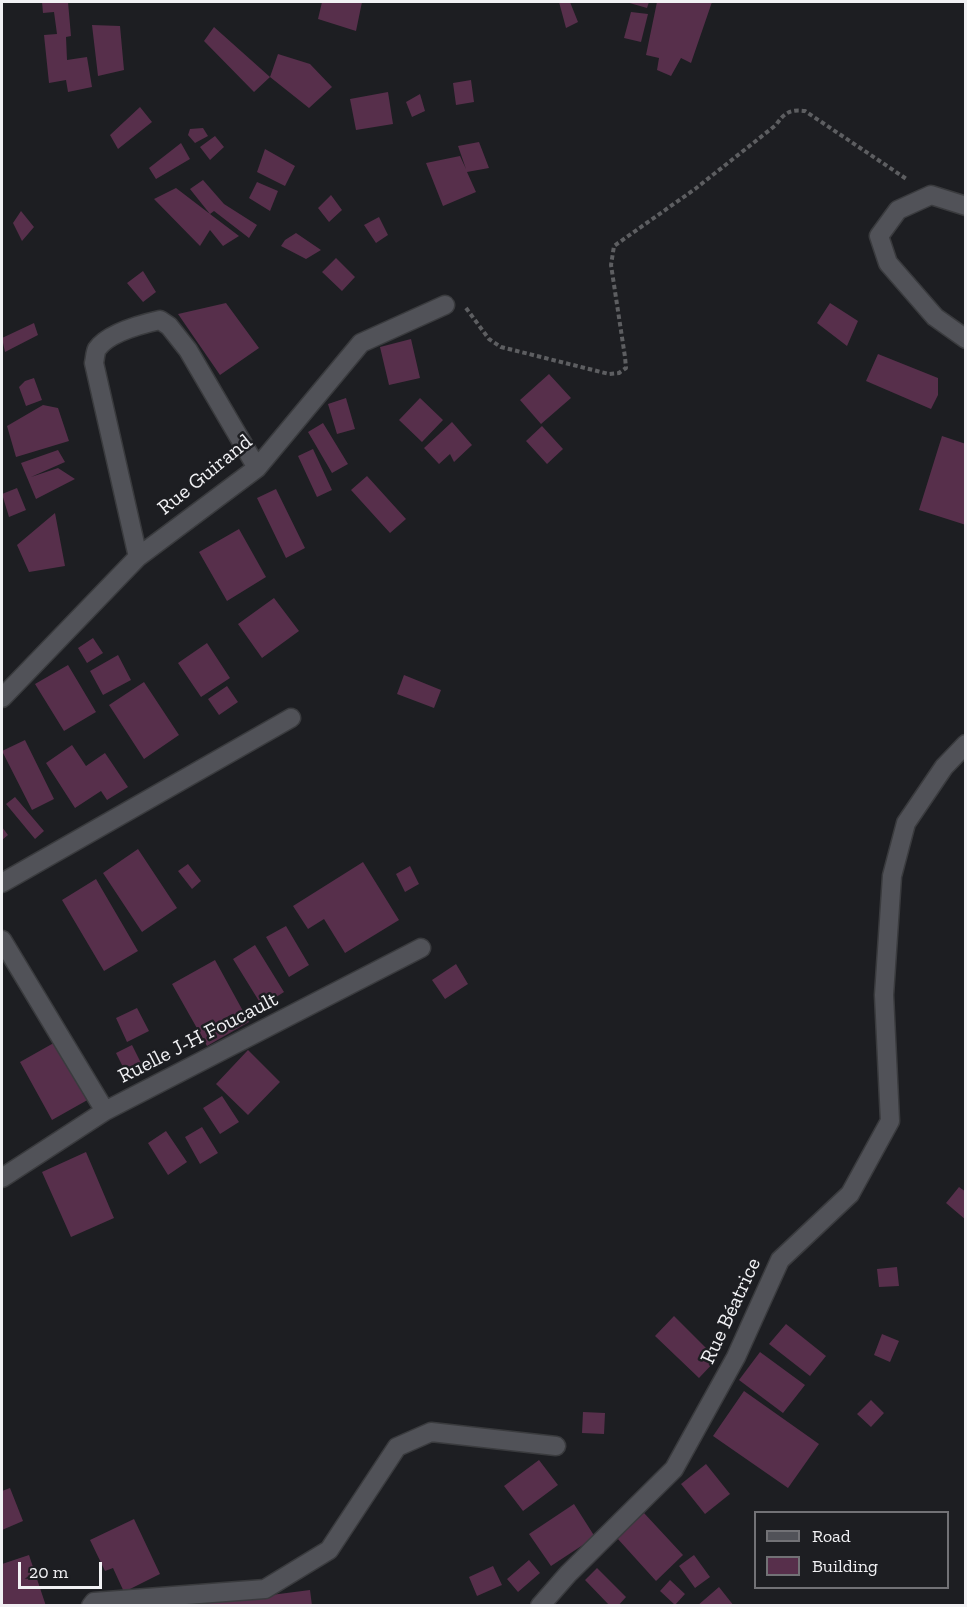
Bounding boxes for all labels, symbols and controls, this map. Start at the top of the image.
street label: Rue Guirand [153,429,257,521]
street label: Ruelle J-H Foucault [114,987,282,1089]
street label: Rue Béatrice [695,1254,767,1368]
legend [754,1511,949,1589]
text: Road [812,1525,851,1547]
scale bar [21,1550,105,1588]
text: Building [812,1555,878,1577]
text: 20 m [29,1561,68,1583]

